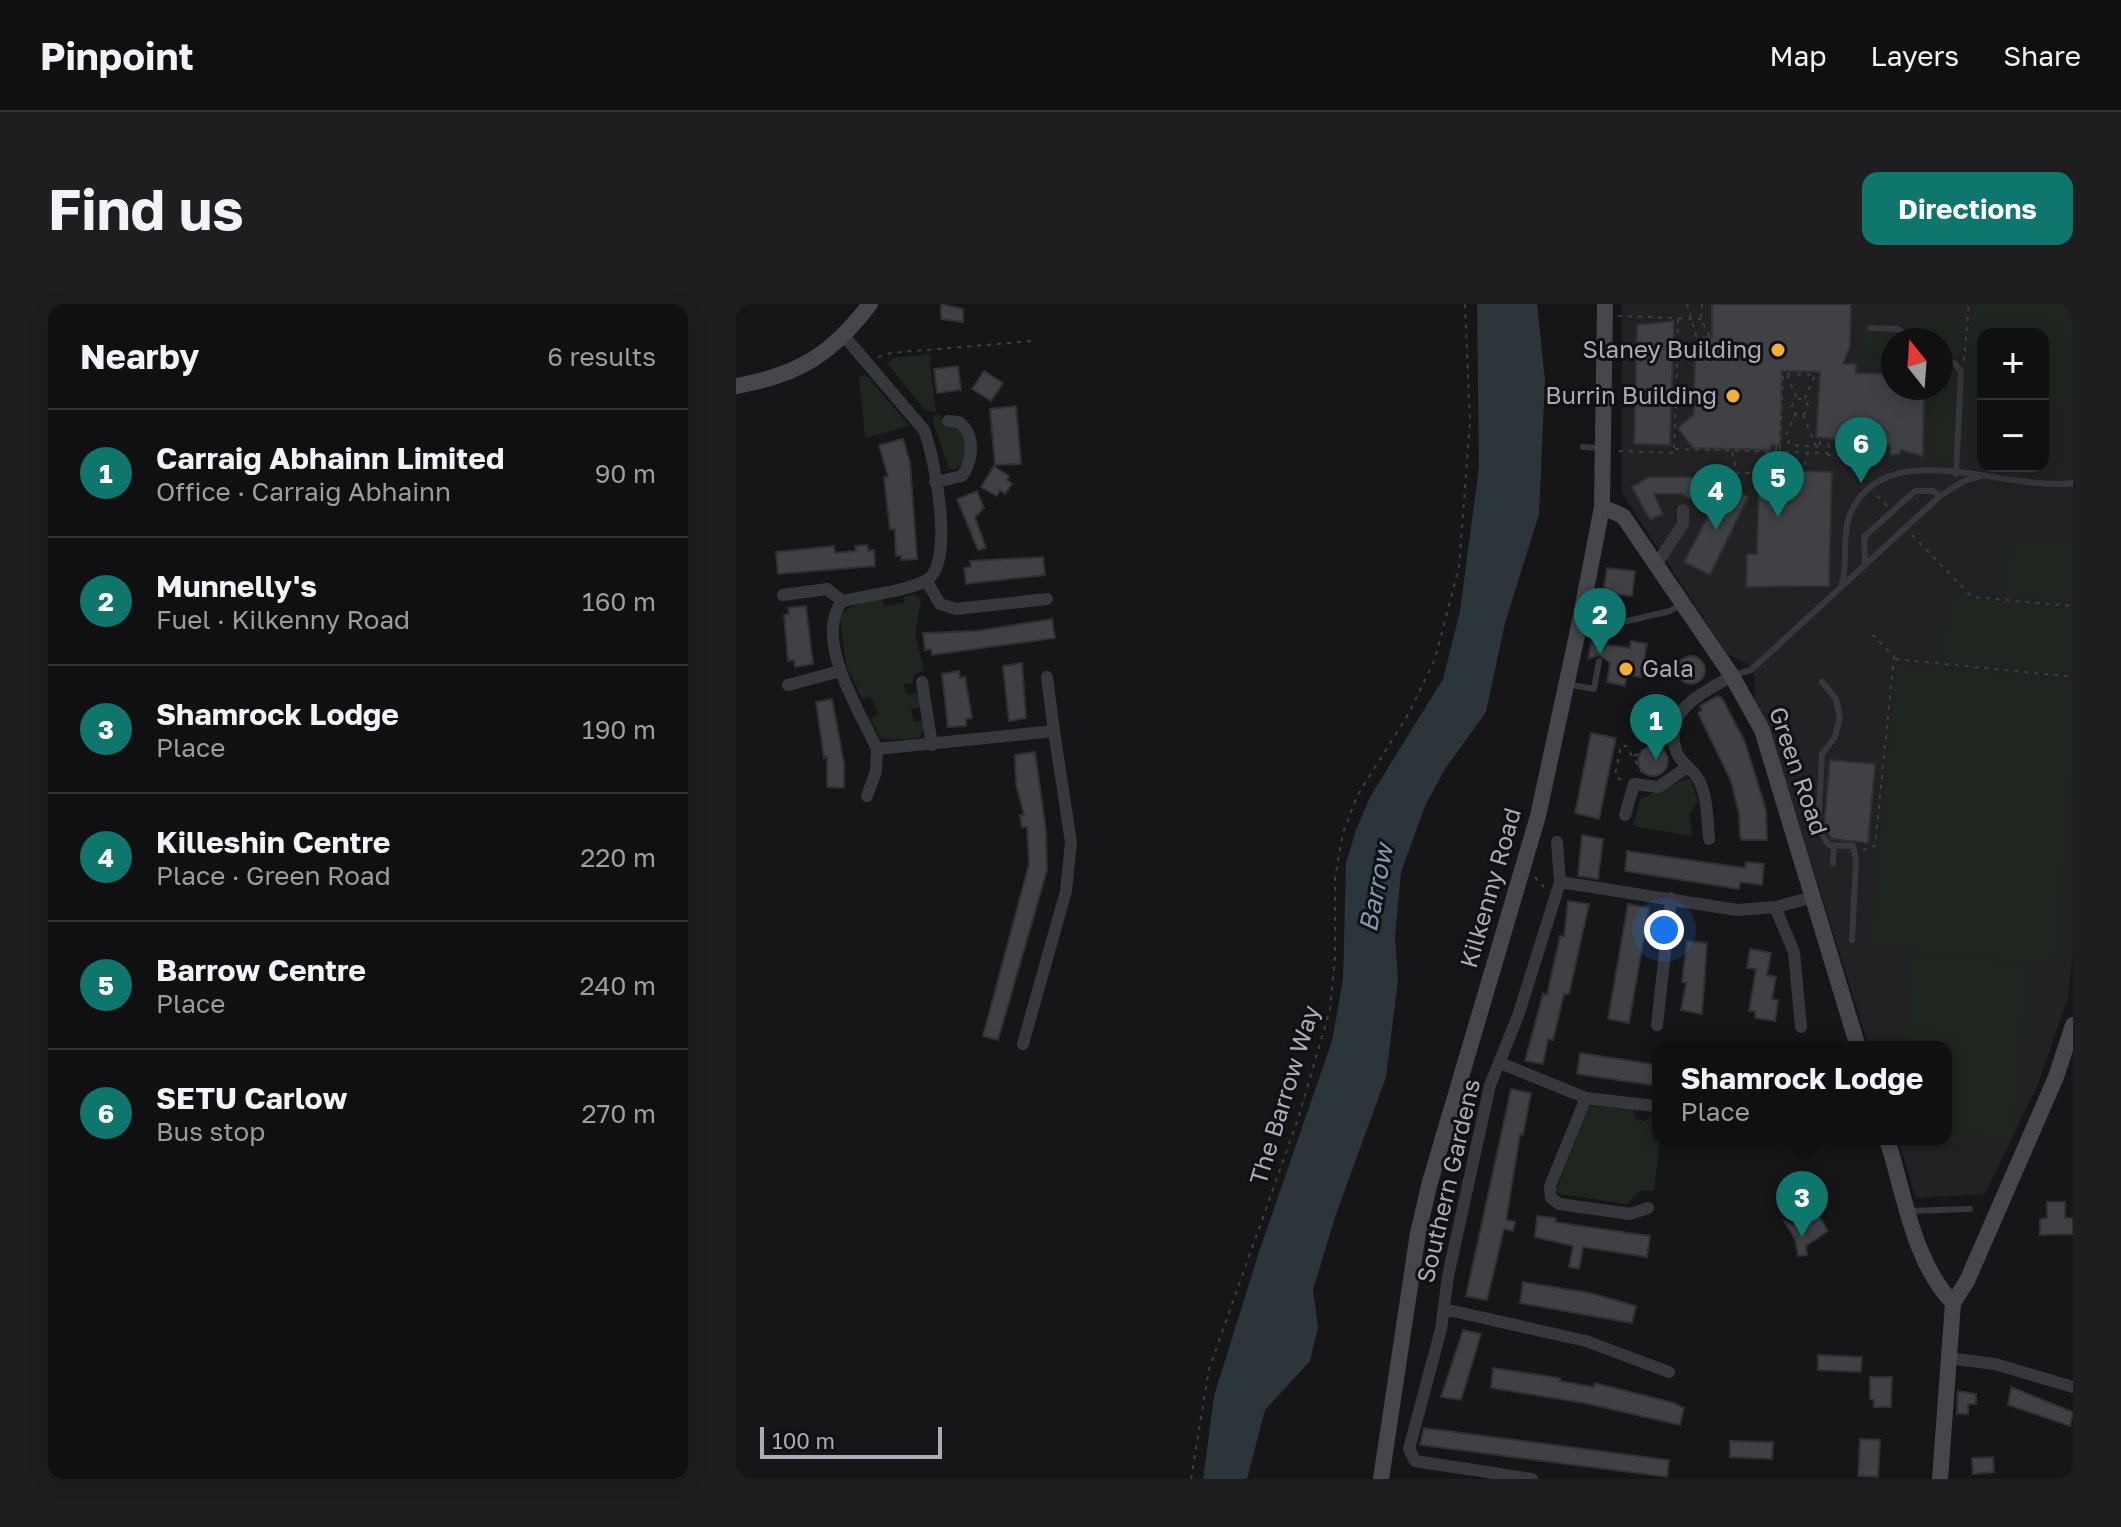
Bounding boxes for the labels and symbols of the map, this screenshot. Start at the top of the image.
north arrow [1881,328,1953,400]
place label: Slaney Building [1583,334,1762,363]
marker: Slaney Building [1769,341,1787,359]
place label: Burrin Building [1545,380,1717,409]
marker: Burrin Building [1724,387,1742,405]
pin: 6 [1835,417,1887,483]
pin: 5 [1752,451,1804,517]
pin: 4 [1690,464,1742,530]
pin: 2 [1574,588,1626,654]
place label: Gala [1642,653,1694,682]
marker: Gala [1617,660,1635,678]
pin: 1 [1630,694,1682,760]
street label: Green Road [1764,703,1835,838]
street label: Kilkenny Road [1453,804,1526,971]
water label: Barrow [1352,839,1400,934]
your location [1644,910,1684,950]
street label: The Barrow Way [1243,1001,1325,1188]
street label: Southern Gardens [1410,1076,1485,1285]
pin: 3 [1776,1171,1828,1237]
scale bar [760,1423,942,1459]

